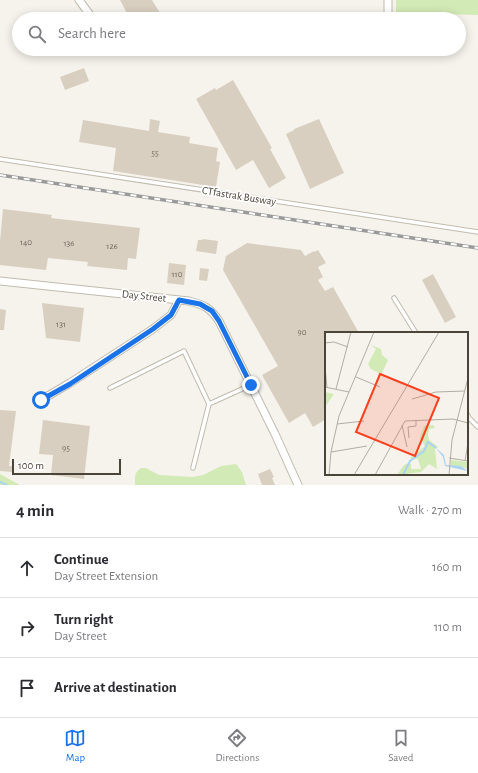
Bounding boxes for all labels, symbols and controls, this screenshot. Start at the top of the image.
search box [12,12,466,56]
icon: search [26,23,48,45]
text: Search here [58,26,126,41]
house number: 55 [151,149,159,158]
street label: CTfastrak Busway [201,185,277,207]
house number: 140 [20,238,32,247]
house number: 136 [63,239,75,248]
house number: 126 [106,242,118,251]
house number: 110 [172,270,183,279]
street label: Day Street [121,288,167,304]
house number: 131 [56,320,66,329]
house number: 90 [298,328,307,337]
inset map [325,332,468,475]
route end [242,376,260,394]
route start [32,391,50,409]
house number: 95 [62,444,70,453]
scale bar [12,457,121,476]
text: 100 m [18,460,44,471]
text: 4 min [16,502,54,519]
text: Walk · 270 m [398,504,462,517]
text: Continue [54,552,109,567]
icon: ahead [16,557,38,579]
text: 160 m [432,561,462,574]
text: Day Street Extension [54,570,158,583]
text: Turn right [54,612,113,627]
icon: right [16,617,38,639]
text: 110 m [434,621,462,634]
text: Day Street [54,630,107,643]
icon: arrive [16,677,38,699]
text: Arrive at destination [54,680,177,695]
tab: Map [64,727,86,764]
tab: Directions [215,727,259,764]
tab: Saved [388,727,413,764]

